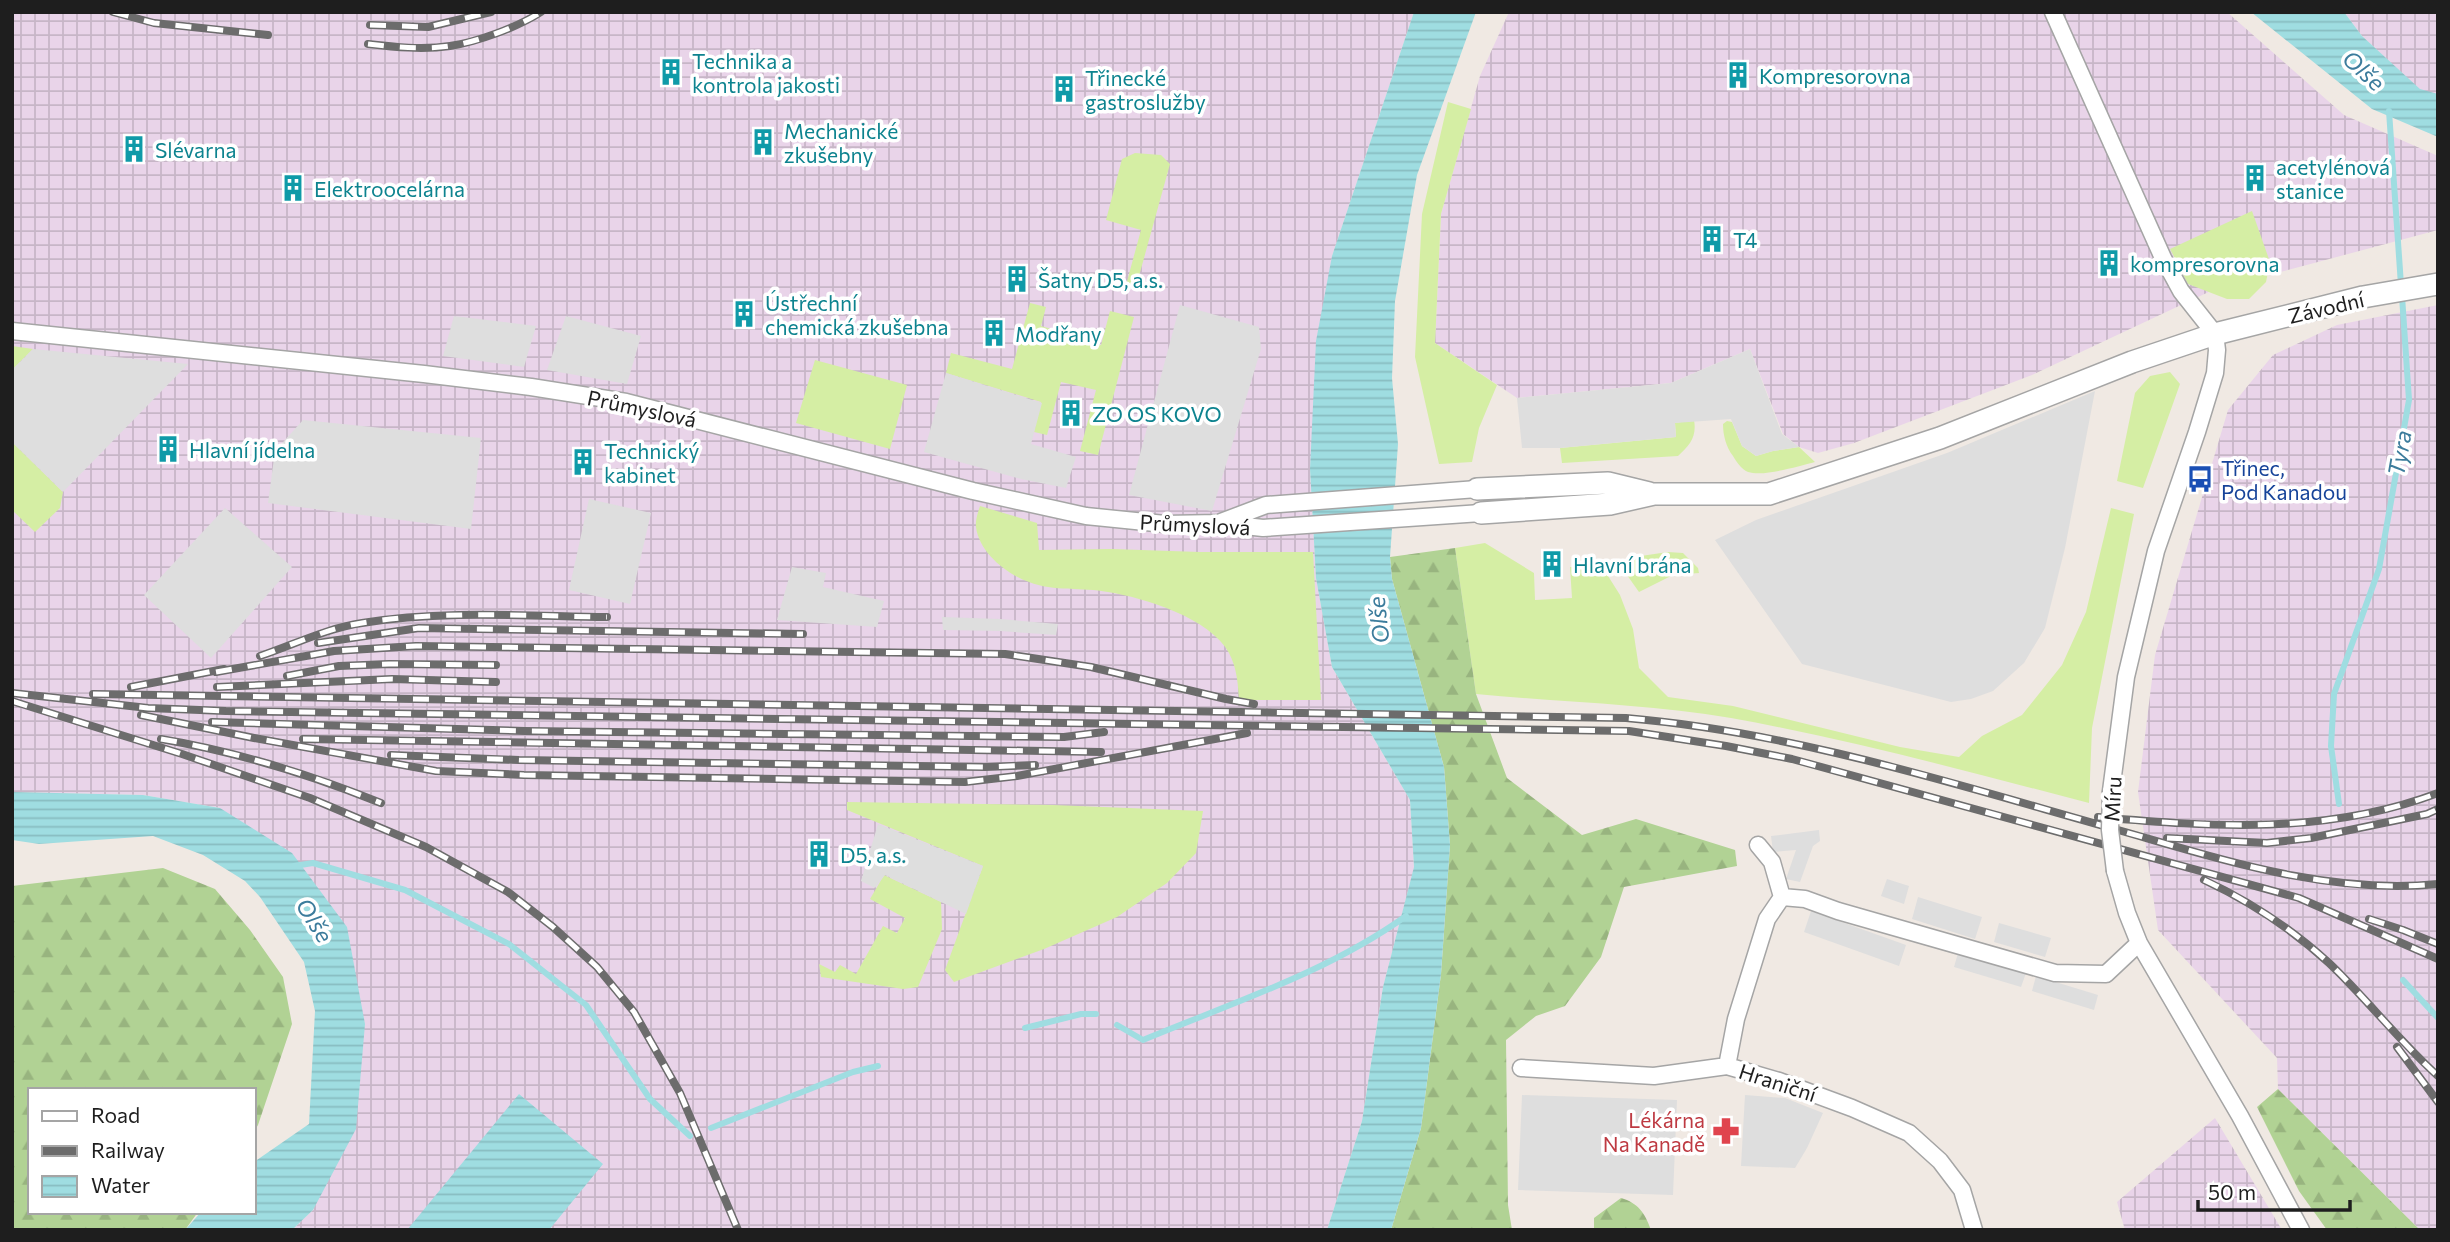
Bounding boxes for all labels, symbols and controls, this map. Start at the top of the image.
water label: Olše [2337,44,2391,96]
place label: Technika a kontrola jakosti [692,48,840,97]
building icon: Technika a kontrola jakosti [656,57,686,87]
building icon: Kompresorovna [1723,60,1753,90]
place label: Kompresorovna [1759,63,1911,88]
place label: Třinecké gastroslužby [1085,65,1206,114]
building icon: Třinecké gastroslužby [1049,74,1079,104]
place label: Mechanické zkušebny [784,118,898,167]
building icon: Mechanické zkušebny [748,127,778,157]
building icon: Slévarna [119,134,149,164]
place label: Slévarna [155,137,236,162]
place label: acetylénová stanice [2276,154,2390,203]
building icon: acetylénová stanice [2240,163,2270,193]
building icon: Elektroocelárna [278,173,308,203]
place label: Elektroocelárna [314,176,465,201]
building icon: T4 [1697,224,1727,254]
place label: T4 [1733,227,1758,252]
building icon: kompresorovna [2094,248,2124,278]
place label: kompresorovna [2130,251,2279,276]
building icon: Šatny D5, a.s. [1002,264,1032,294]
place label: Šatny D5, a.s. [1038,267,1163,292]
street label: Závodní [2286,286,2367,328]
place label: Ústřechní chemická zkušebna [765,290,949,339]
building icon: Ústřechní chemická zkušebna [729,299,759,329]
building icon: Modřany [979,318,1009,348]
place label: Modřany [1015,321,1102,346]
street label: Průmyslová [585,384,699,432]
building icon: ZO OS KOVO [1056,398,1086,428]
place label: ZO OS KOVO [1092,401,1222,426]
water label: Tyra [2381,428,2417,478]
building icon: Hlavní jídelna [153,434,183,464]
place label: Hlavní jídelna [189,437,315,462]
place label: Technický kabinet [604,438,700,487]
building icon: Technický kabinet [568,447,598,477]
place label: Třinec, Pod Kanadou [2221,455,2347,504]
bus stop icon: Třinec, Pod Kanadou [2185,464,2215,494]
street label: Průmyslová [1139,509,1251,539]
building icon: Hlavní brána [1537,549,1567,579]
place label: Hlavní brána [1573,552,1692,577]
water label: Olše [1362,595,1394,645]
street label: Míru [2098,776,2126,822]
building icon: D5, a.s. [804,839,834,869]
place label: D5, a.s. [840,842,906,867]
water label: Olše [291,893,339,947]
street label: Hraniční [1736,1058,1821,1106]
legend [28,1088,256,1214]
text: Road [91,1102,140,1127]
place label: Lékárna Na Kanadě [1603,1107,1705,1156]
pharmacy icon: Lékárna Na Kanadě [1711,1116,1741,1146]
text: Railway [91,1137,165,1162]
scale bar [2198,1168,2350,1212]
text: Water [91,1172,150,1197]
text: 50 m [2208,1179,2256,1204]

